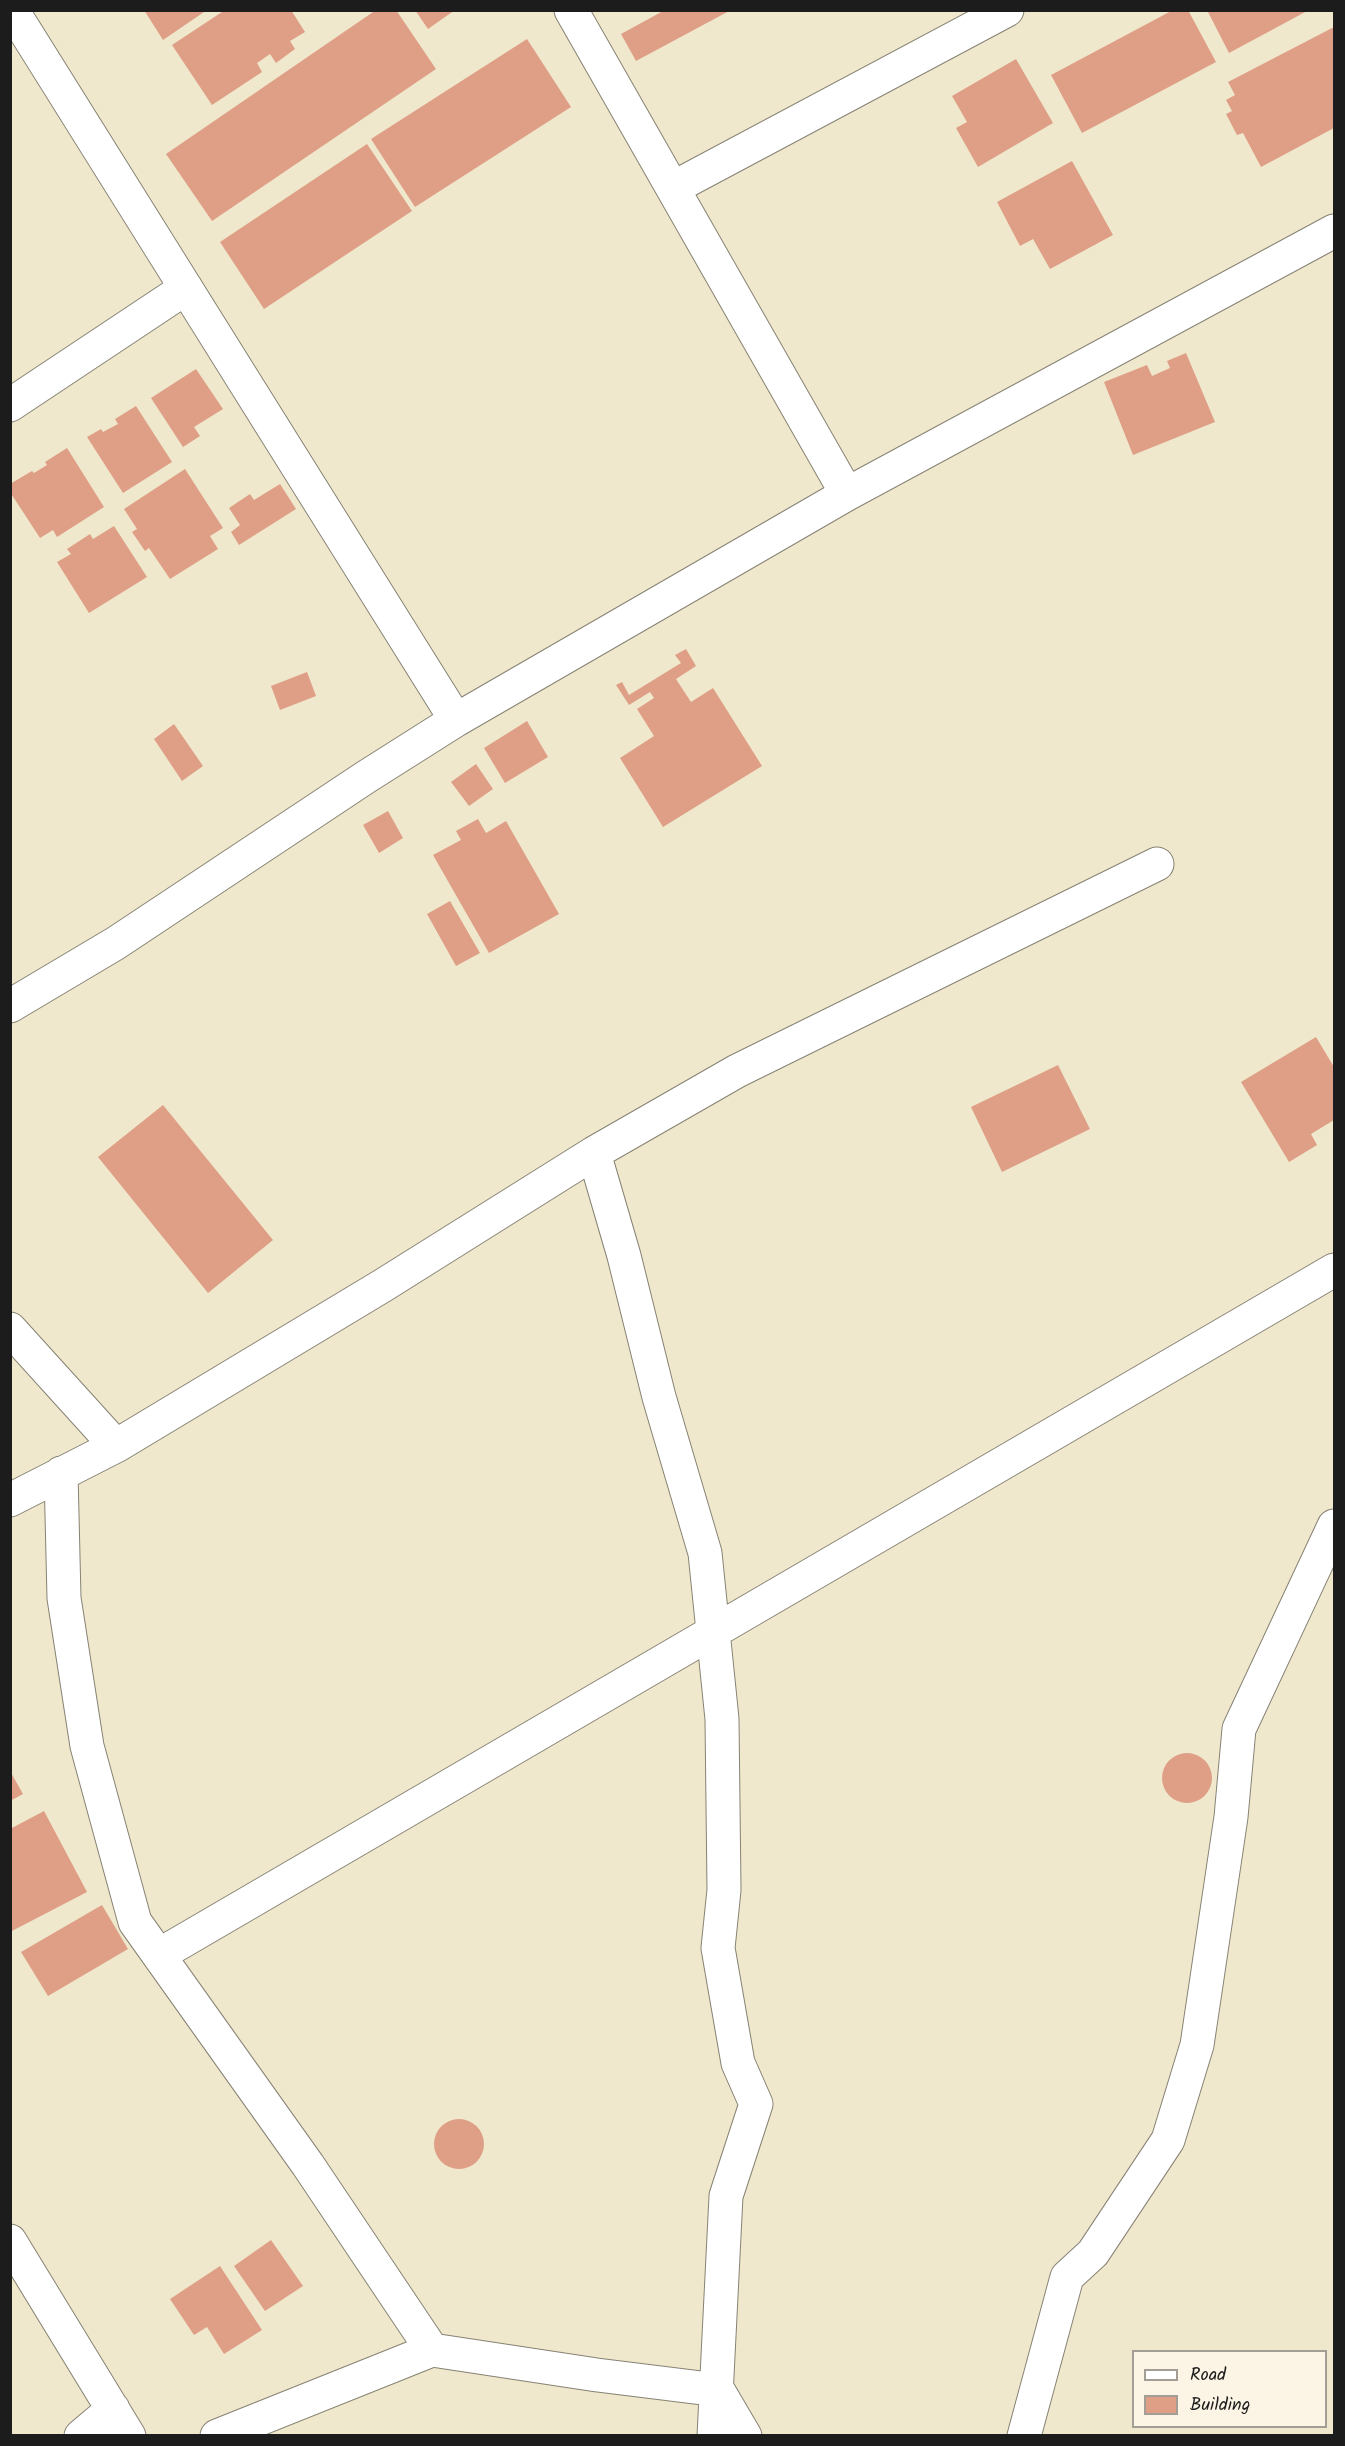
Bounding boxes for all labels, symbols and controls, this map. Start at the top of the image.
legend [1132,2350,1327,2428]
text: Road [1190,2361,1226,2390]
text: Building [1190,2391,1250,2420]

